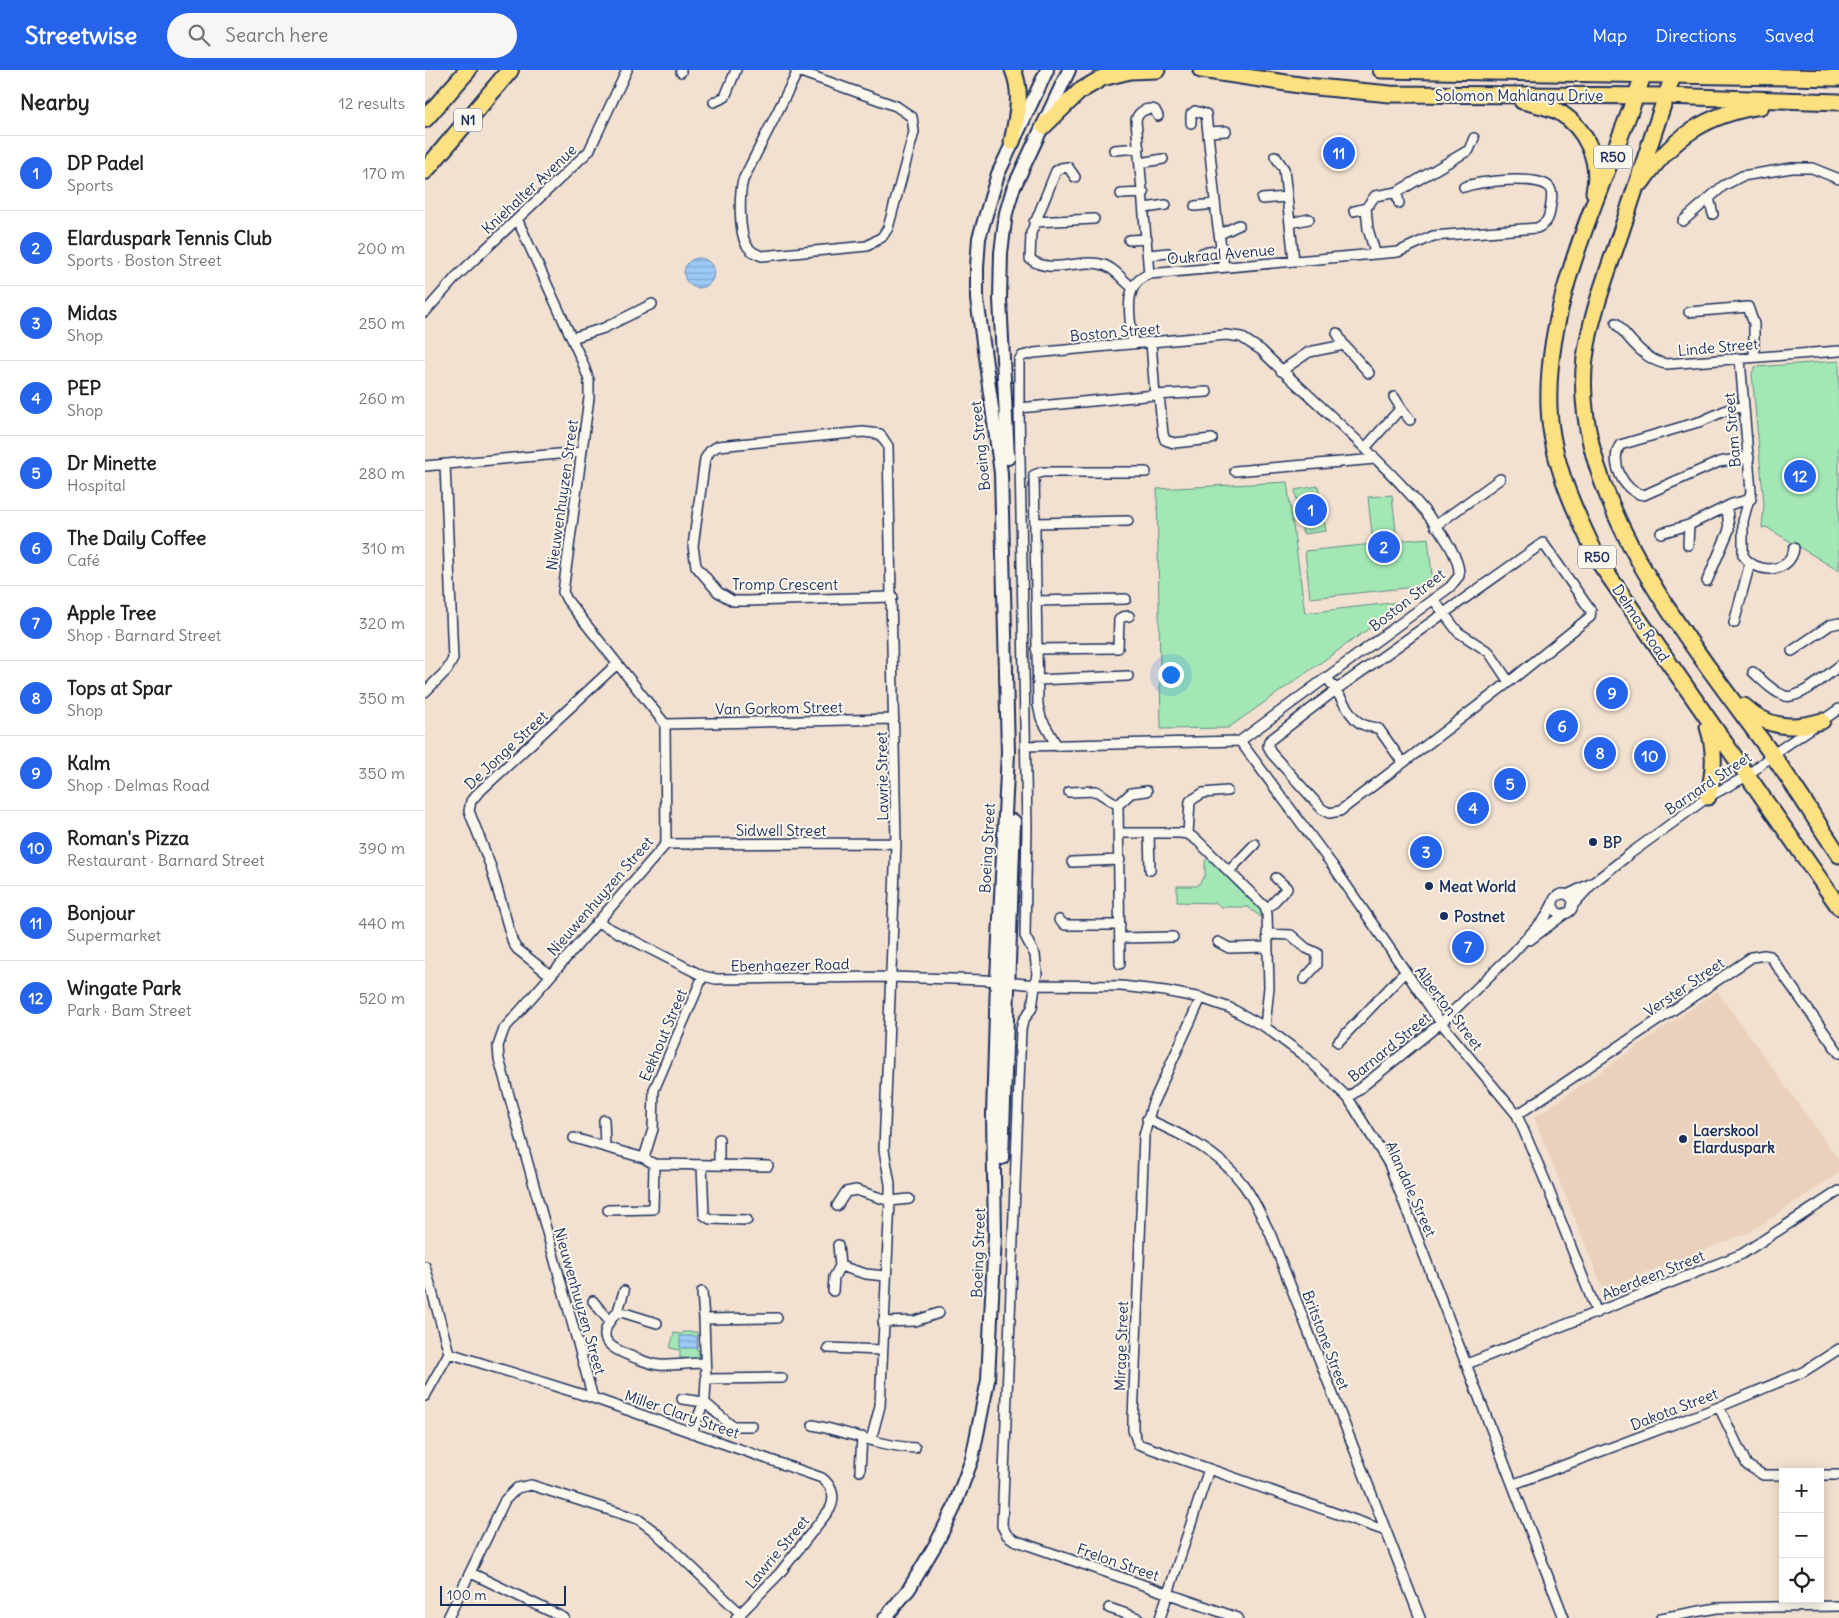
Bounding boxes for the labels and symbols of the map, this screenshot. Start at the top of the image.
street label: Solomon Mahlangu Drive [1435,86,1603,105]
road number: N1 [454,108,482,132]
pin: 11 [1323,134,1355,172]
street label: Kniehalter Avenue [478,140,580,238]
road number: R50 [1594,145,1632,168]
street label: Oukraal Avenue [1166,240,1276,268]
street label: Boston Street [1069,319,1161,345]
street label: Linde Street [1677,334,1759,360]
street label: Bam Street [1719,392,1745,468]
street label: Boeing Street [966,400,994,492]
street label: Nieuwenhuyzen Street [542,418,582,572]
pin: 12 [1784,457,1816,495]
pin: 1 [1295,491,1327,529]
pin: 2 [1368,528,1400,566]
road number: R50 [1578,546,1616,568]
street label: Boston Street [1365,565,1449,635]
street label: Tromp Crescent [732,575,838,594]
street label: Delmas Road [1608,581,1674,666]
your location [1158,662,1184,688]
pin: 9 [1596,674,1628,712]
street label: Van Gorkom Street [715,697,843,719]
street label: De Jonge Street [460,707,552,793]
pin: 6 [1546,707,1578,745]
street label: Lawrie Street [872,731,892,821]
pin: 8 [1584,734,1616,772]
pin: 10 [1634,737,1666,775]
street label: Barnard Street [1661,747,1755,819]
pin: 5 [1494,765,1526,803]
pin: 4 [1457,789,1489,827]
street label: Boeing Street [975,802,999,894]
street label: Sidwell Street [736,821,826,840]
street label: Nieuwenhuyzen Street [543,832,657,960]
pin: 3 [1410,833,1442,871]
place label: BP [1603,833,1622,852]
marker: BP [1587,836,1599,848]
place label: Meat World [1439,877,1516,896]
marker: Meat World [1423,880,1435,892]
place label: Postnet [1454,907,1506,926]
marker: Postnet [1438,910,1450,922]
pin: 7 [1452,928,1484,966]
street label: Verster Street [1640,953,1728,1021]
street label: Ebenhaezer Road [730,954,850,976]
street label: Alberton Street [1411,962,1487,1054]
street label: Eekhout Street [635,986,691,1084]
street label: Barnard Street [1344,1008,1434,1086]
place label: Laerskool Elarduspark [1693,1121,1775,1158]
marker: Laerskool Elarduspark [1677,1133,1689,1145]
street label: Alandale Street [1381,1138,1441,1240]
street label: Boeing Street [967,1208,989,1298]
street label: Nieuwenhuyzen Street [550,1225,610,1377]
street label: Aberdeen Street [1599,1246,1707,1304]
street label: Britstone Street [1298,1288,1354,1392]
street label: Mirage Street [1110,1301,1132,1391]
street label: Dakota Street [1628,1384,1720,1434]
street label: Miller Clary Street [622,1385,742,1443]
street label: Lawrie Street [741,1512,813,1592]
street label: Frelon Street [1074,1539,1162,1585]
scale bar [440,1583,566,1606]

